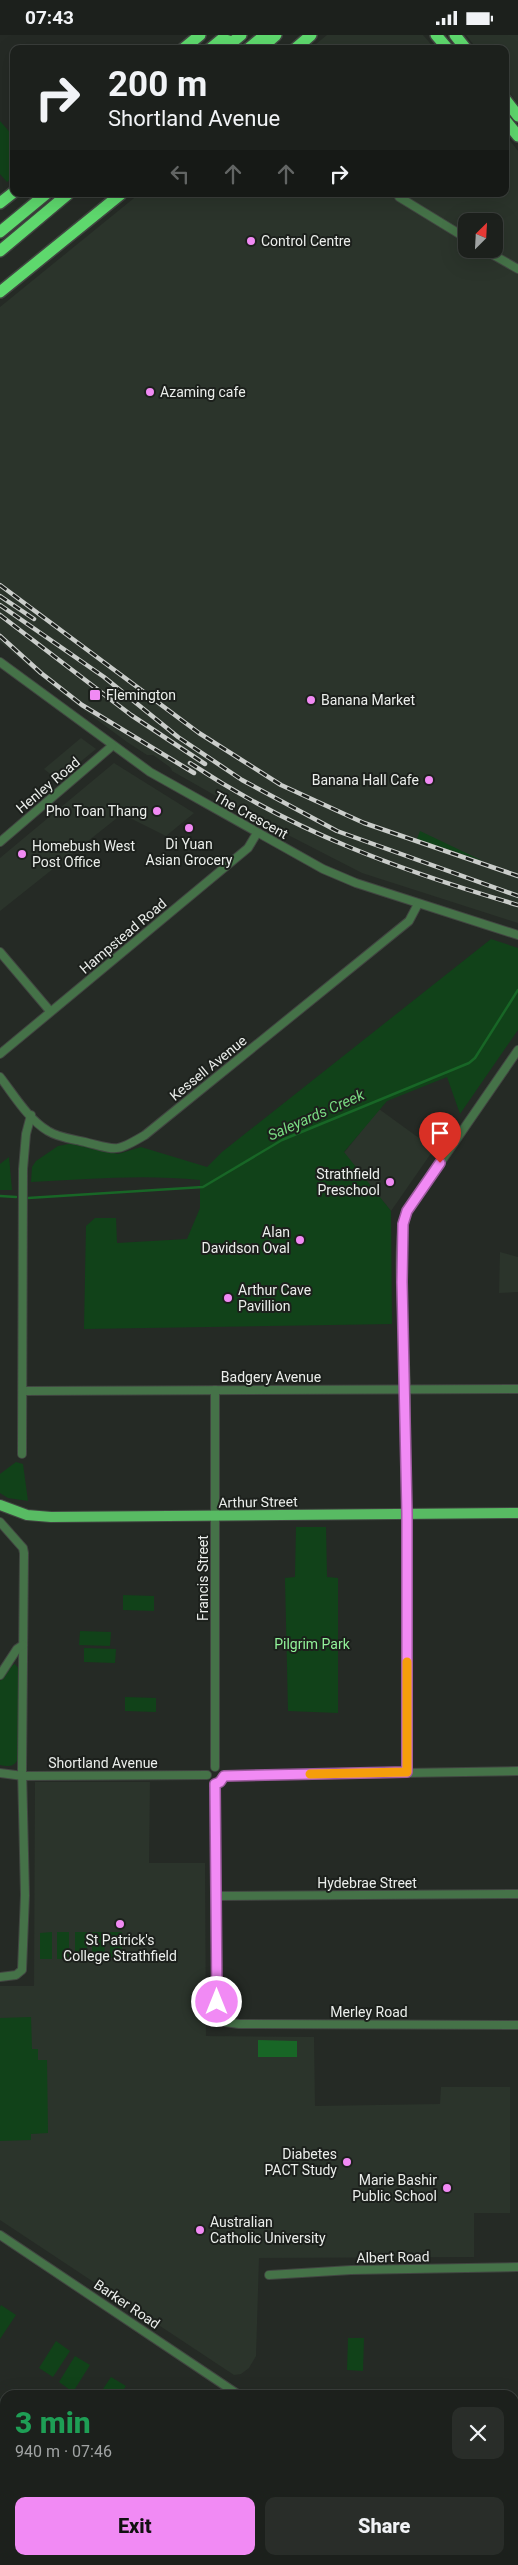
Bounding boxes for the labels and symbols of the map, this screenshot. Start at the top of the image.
north arrow [458,213,502,257]
place label: Control Centre [261,233,351,249]
marker: Control Centre [245,235,257,247]
place label: Azaming cafe [160,384,246,400]
marker: Azaming cafe [144,386,156,398]
place label: Flemington [106,687,176,703]
marker: Flemington [88,688,102,702]
place label: Banana Market [321,692,415,708]
marker: Banana Market [305,694,317,706]
street label: Henley Road [13,754,83,816]
place label: Banana Hall Cafe [312,772,419,788]
marker: Banana Hall Cafe [423,774,435,786]
street label: The Crescent [211,788,291,842]
place label: Pho Toan Thang [46,803,147,819]
marker: Pho Toan Thang [151,805,163,817]
marker: Di Yuan Asian Grocery [183,822,195,834]
place label: Di Yuan Asian Grocery [146,836,233,868]
place label: Homebush West Post Office [32,838,136,870]
marker: Homebush West Post Office [16,848,28,860]
street label: Hampstead Road [76,895,170,977]
street label: Kessell Avenue [166,1032,250,1104]
water label: Saleyards Creek [265,1085,368,1144]
pin [419,1112,461,1163]
place label: Strathfield Preschool [316,1166,380,1198]
marker: Strathfield Preschool [384,1176,396,1188]
place label: Alan Davidson Oval [201,1224,290,1256]
marker: Alan Davidson Oval [294,1234,306,1246]
place label: Arthur Cave Pavillion [238,1282,311,1314]
marker: Arthur Cave Pavillion [222,1292,234,1304]
street label: Badgery Avenue [221,1369,321,1385]
street label: Arthur Street [218,1493,298,1511]
street label: Francis Street [195,1535,211,1621]
park label: Pilgrim Park [274,1636,351,1652]
street label: Shortland Avenue [48,1755,158,1771]
street label: Hydebrae Street [317,1875,417,1891]
marker: St Patrick's College Strathfield [114,1918,126,1930]
place label: St Patrick's College Strathfield [63,1932,177,1964]
position arrow [190,1975,242,2027]
street label: Merley Road [330,2004,408,2020]
place label: Diabetes PACT Study [264,2146,337,2178]
marker: Diabetes PACT Study [341,2156,353,2168]
place label: Marie Bashir Public School [352,2172,437,2204]
marker: Marie Bashir Public School [441,2182,453,2194]
place label: Australian Catholic University [210,2214,326,2246]
marker: Australian Catholic University [194,2224,206,2236]
street label: Albert Road [356,2248,430,2266]
street label: Barker Road [91,2276,163,2332]

